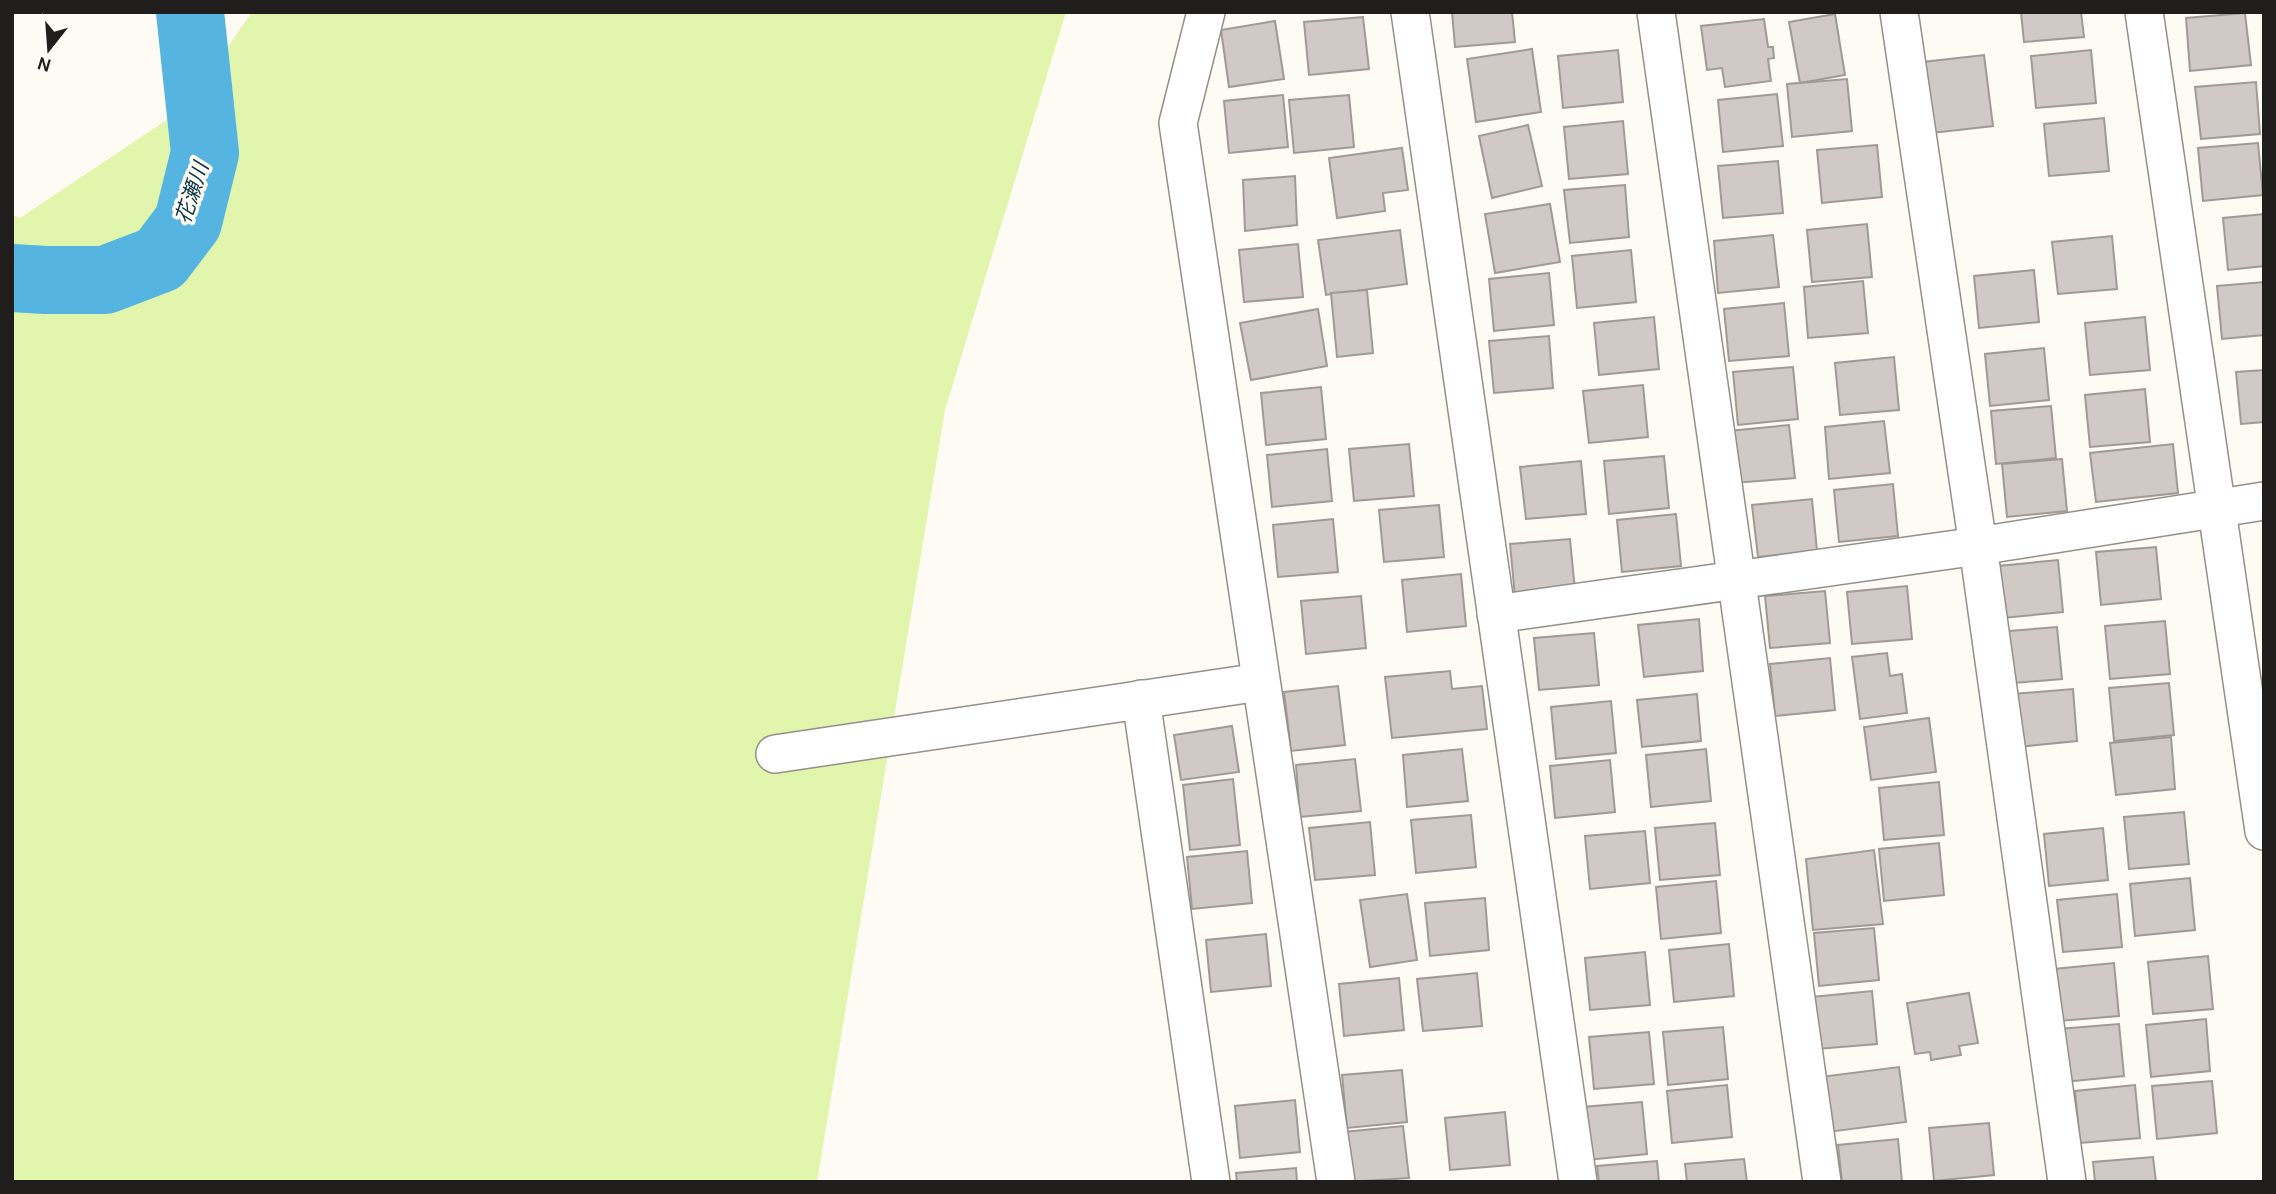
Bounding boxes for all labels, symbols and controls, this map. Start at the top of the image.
north arrow [14,14,84,84]
text: N [35,52,54,77]
water label: 花瀬川 [171,157,214,227]

